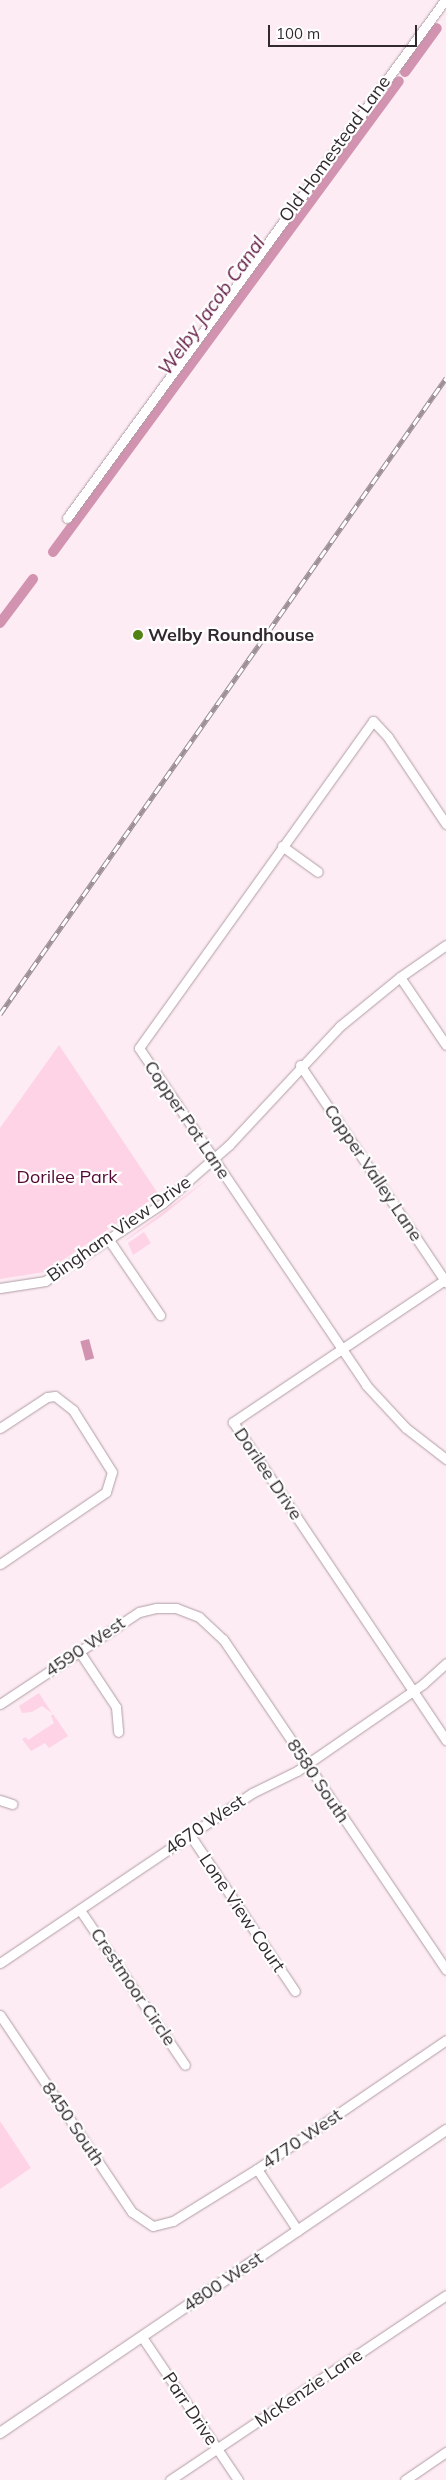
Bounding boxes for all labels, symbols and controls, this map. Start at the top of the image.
scale bar [271,15,420,47]
text: 100 m [276,24,320,43]
street label: Old Homestead Lane [275,72,395,226]
water label: Welby Jacob Canal [154,232,270,380]
place label: Welby Roundhouse [148,624,314,646]
marker: Welby Roundhouse [132,629,144,641]
street label: Copper Pot Lane [139,1057,235,1183]
street label: Copper Valley Lane [319,1100,427,1246]
park label: Dorilee Park [17,1166,117,1188]
street label: Bingham View Drive [43,1171,195,1287]
street label: Dorilee Drive [229,1424,307,1524]
street label: 4590 West [41,1612,129,1682]
street label: 8580 South [282,1735,354,1827]
street label: 4670 West [161,1790,249,1860]
street label: Lone View Court [195,1850,289,1976]
street label: Crestmoor Circle [86,1924,180,2050]
street label: 8450 South [37,2078,109,2170]
street label: 4770 West [258,2104,346,2174]
street label: 4800 West [179,2247,267,2317]
street label: McKenzie Lane [251,2344,367,2432]
street label: Parr Drive [158,2368,222,2450]

